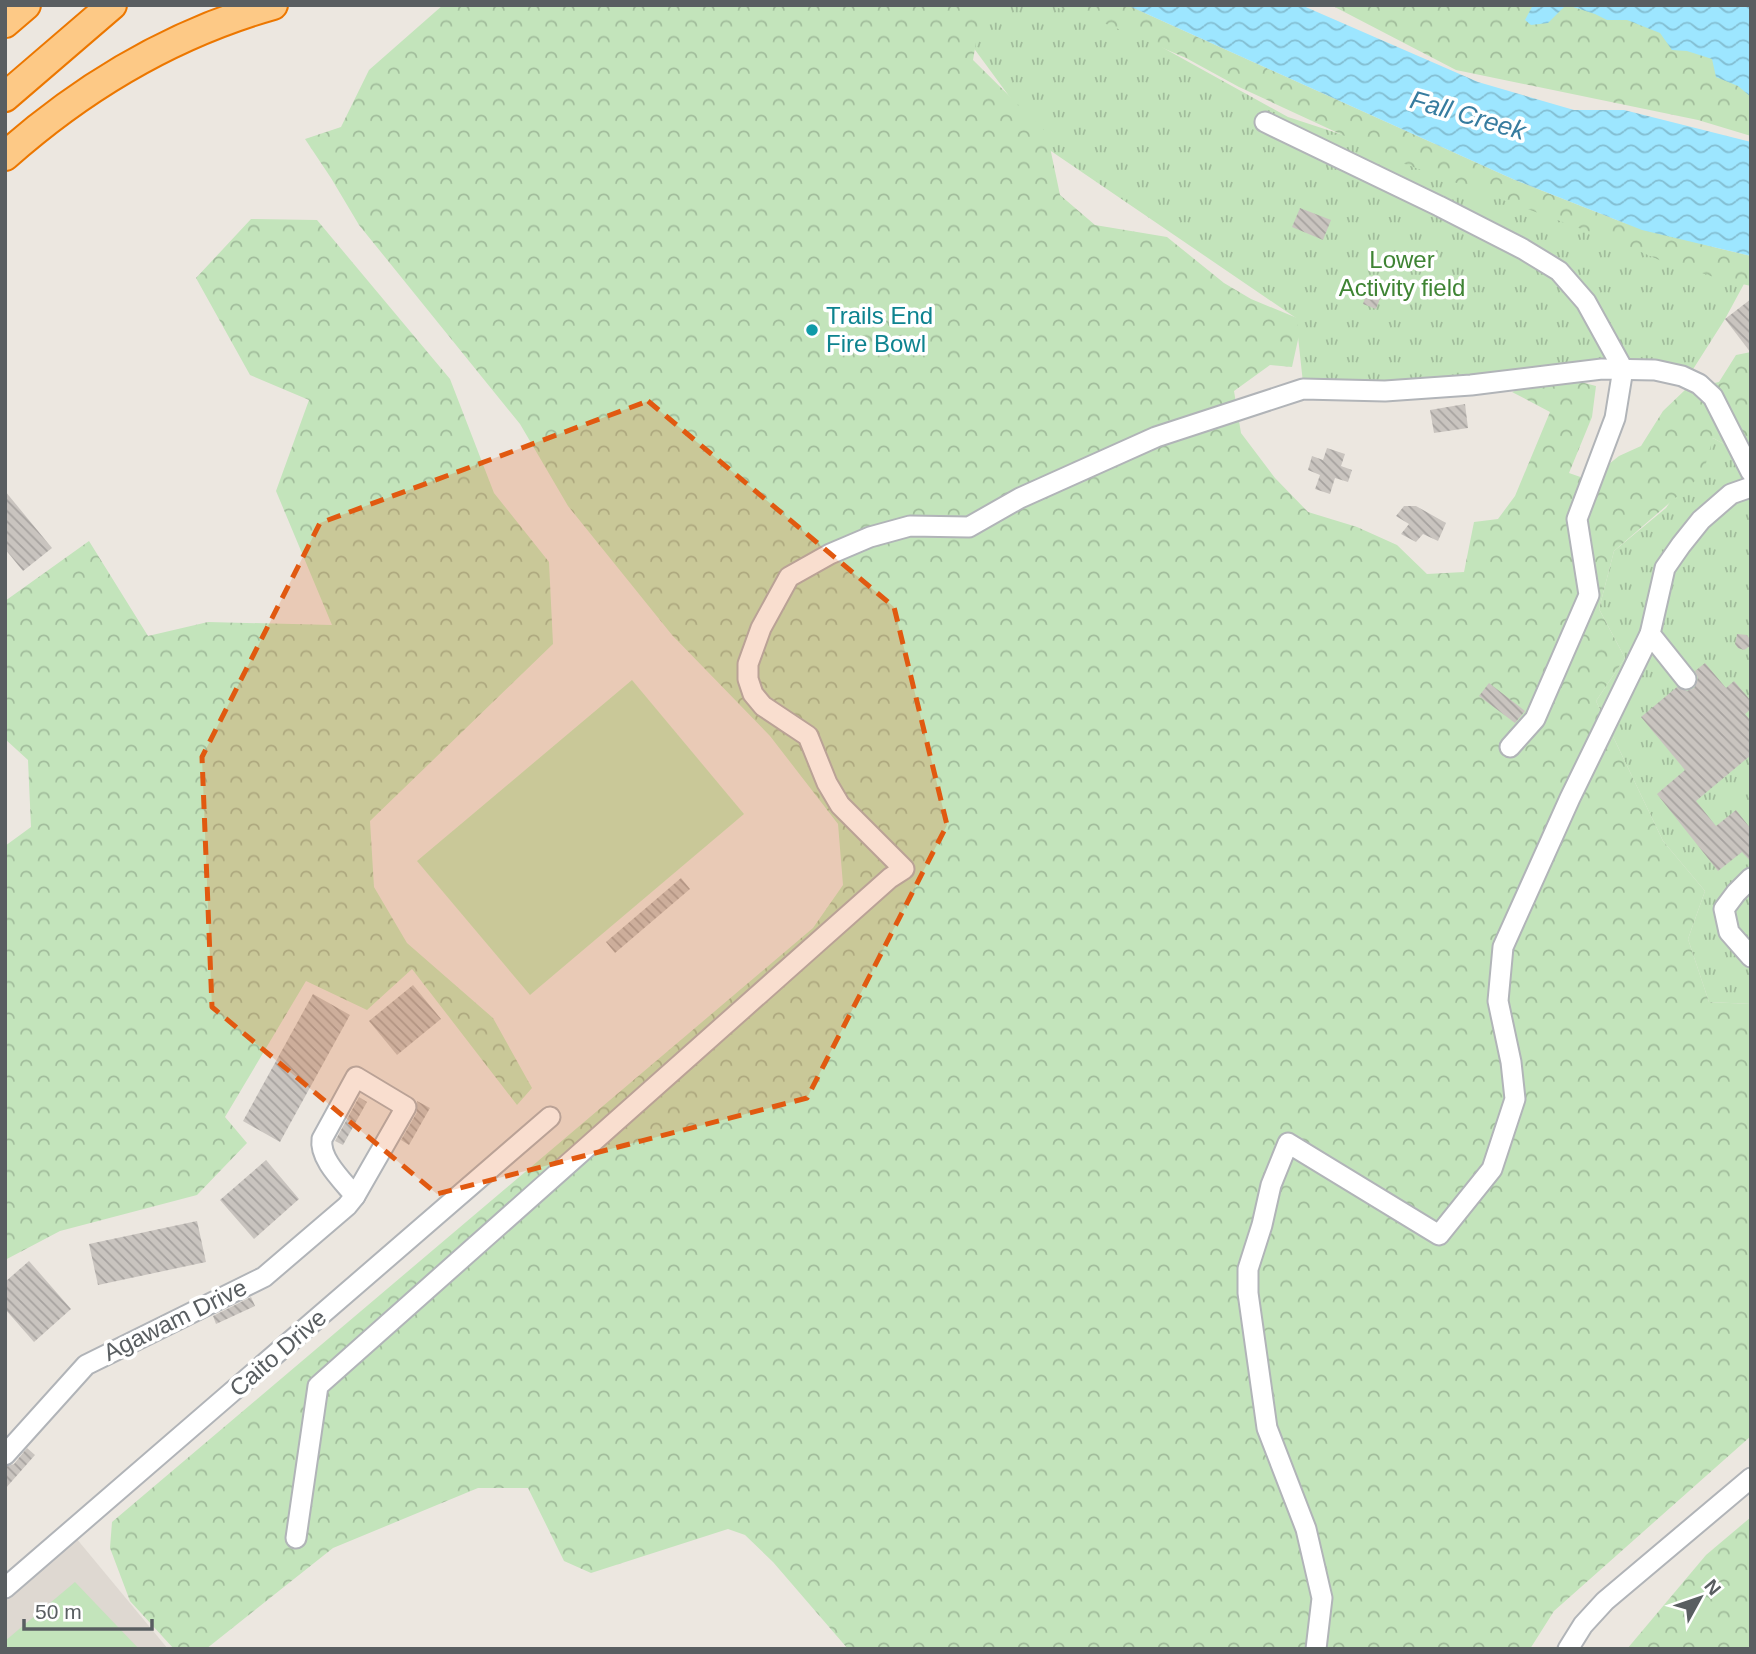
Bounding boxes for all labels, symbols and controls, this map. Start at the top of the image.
water label: Fall Creek [1407,84,1531,146]
park label: Lower Activity field [1339,246,1465,301]
place label: Trails End Fire Bowl [826,302,933,357]
marker: Trails End Fire Bowl [804,322,820,338]
street label: Agawam Drive [99,1273,251,1366]
street label: Caito Drive [224,1303,331,1402]
north arrow [1665,1563,1735,1633]
text: N [1700,1575,1725,1599]
scale bar [24,1588,152,1632]
text: 50 m [35,1600,82,1623]

